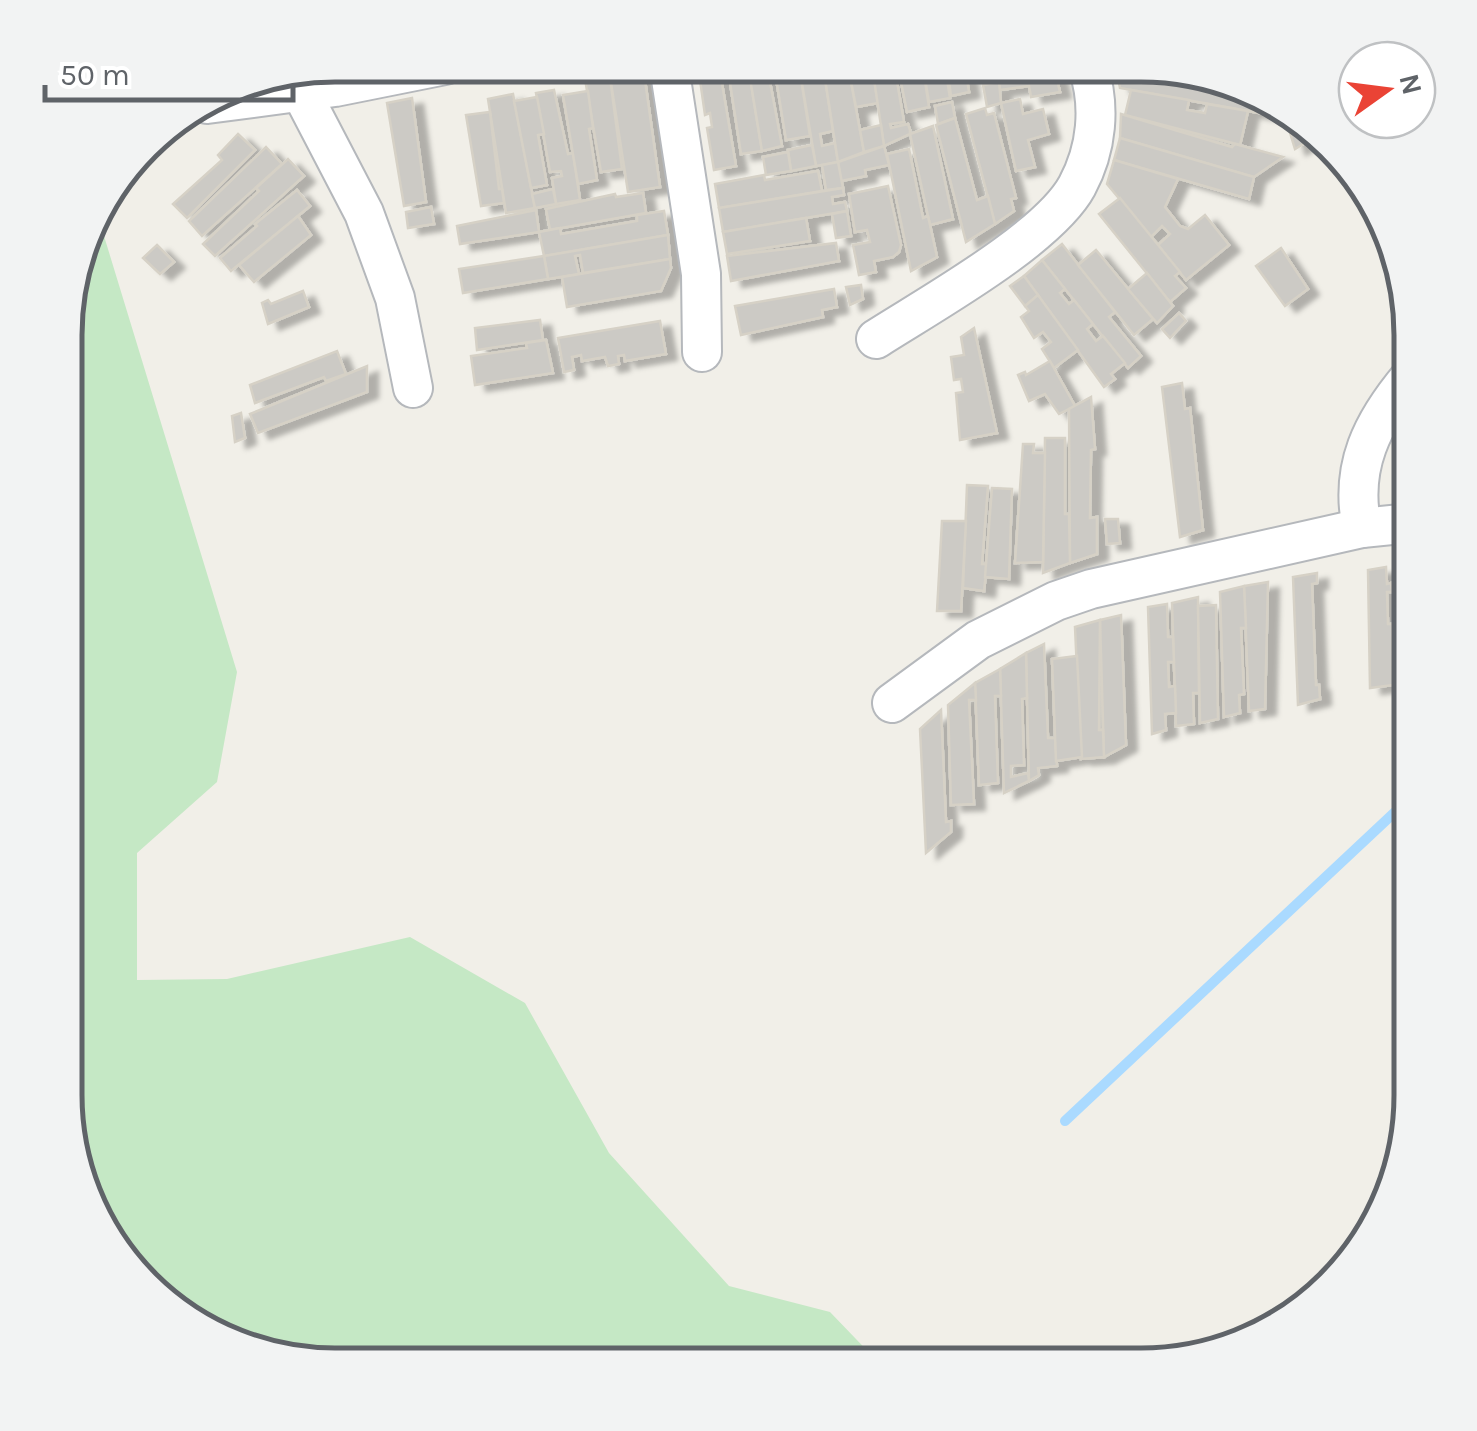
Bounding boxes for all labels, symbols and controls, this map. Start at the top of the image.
scale bar [45,40,292,102]
north arrow [1337,40,1437,140]
text: 50 m [60,57,130,93]
text: N [1392,70,1429,98]

